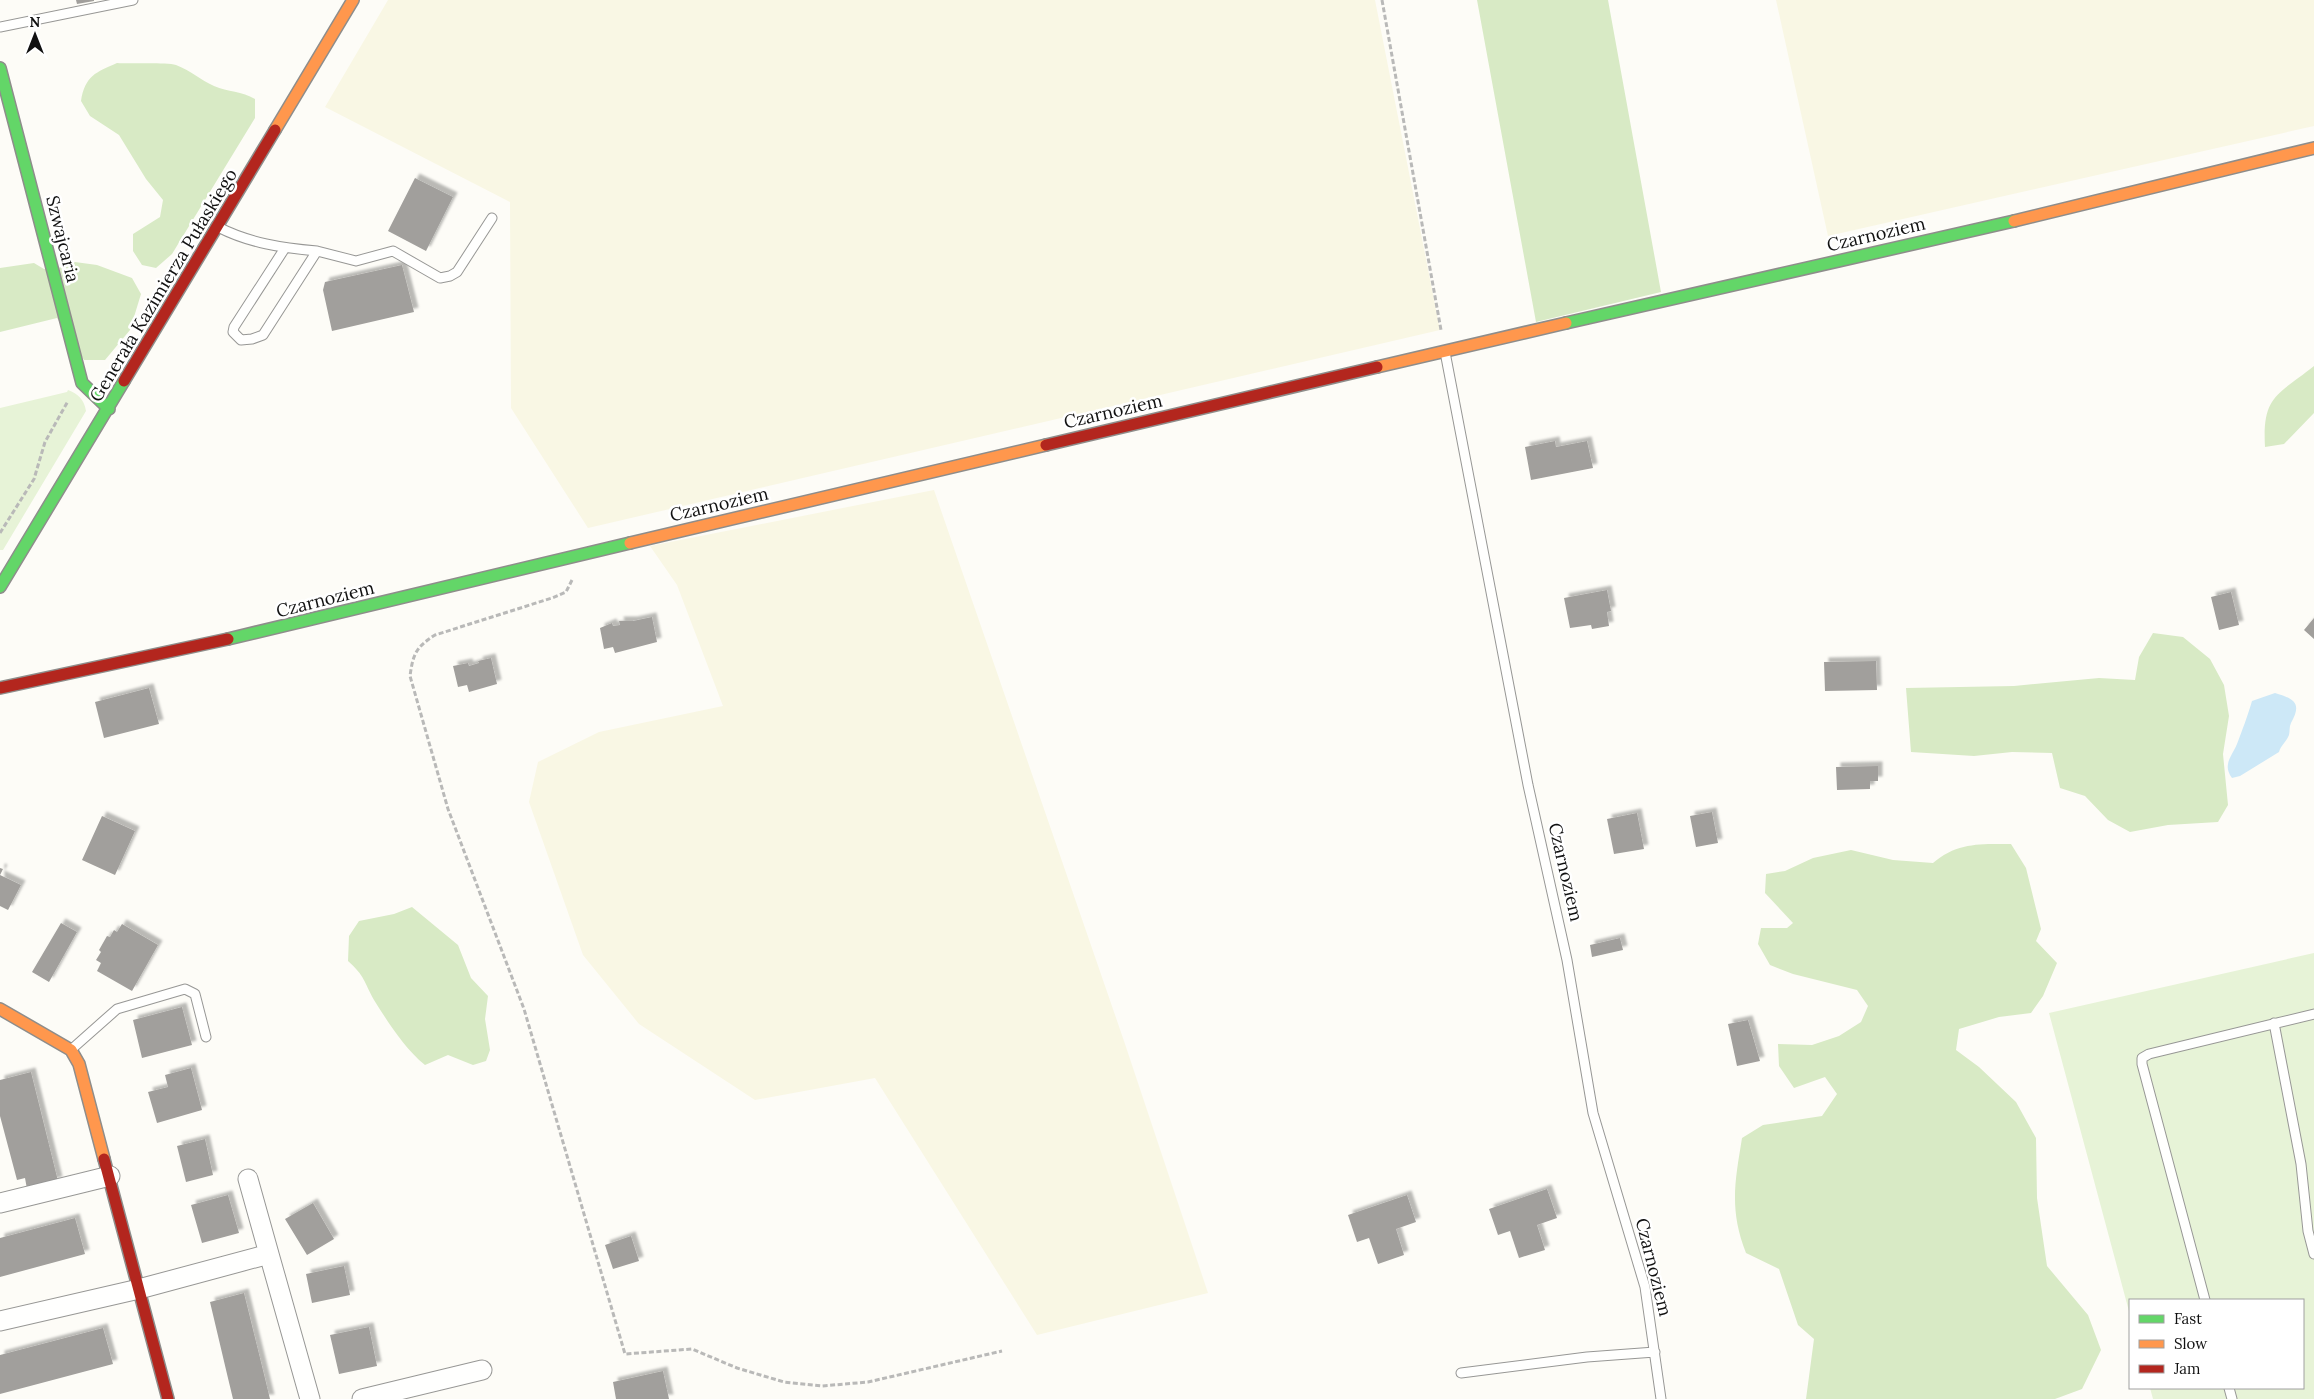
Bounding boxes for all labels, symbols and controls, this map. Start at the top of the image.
north arrow [10,10,60,60]
text: N [30,13,41,31]
street label: Generała Kazimierza Pułaskiego [84,164,242,406]
street label: Szwajcaria [41,193,85,285]
street label: Czarnoziem [1825,212,1927,256]
street label: Czarnoziem [1062,389,1164,433]
street label: Czarnoziem [668,482,770,526]
street label: Czarnoziem [274,576,376,622]
street label: Czarnoziem [1544,821,1588,923]
street label: Czarnoziem [1631,1216,1677,1318]
legend [2129,1299,2304,1389]
text: Fast [2174,1309,2202,1328]
text: Slow [2174,1334,2207,1353]
text: Jam [2173,1359,2201,1378]

